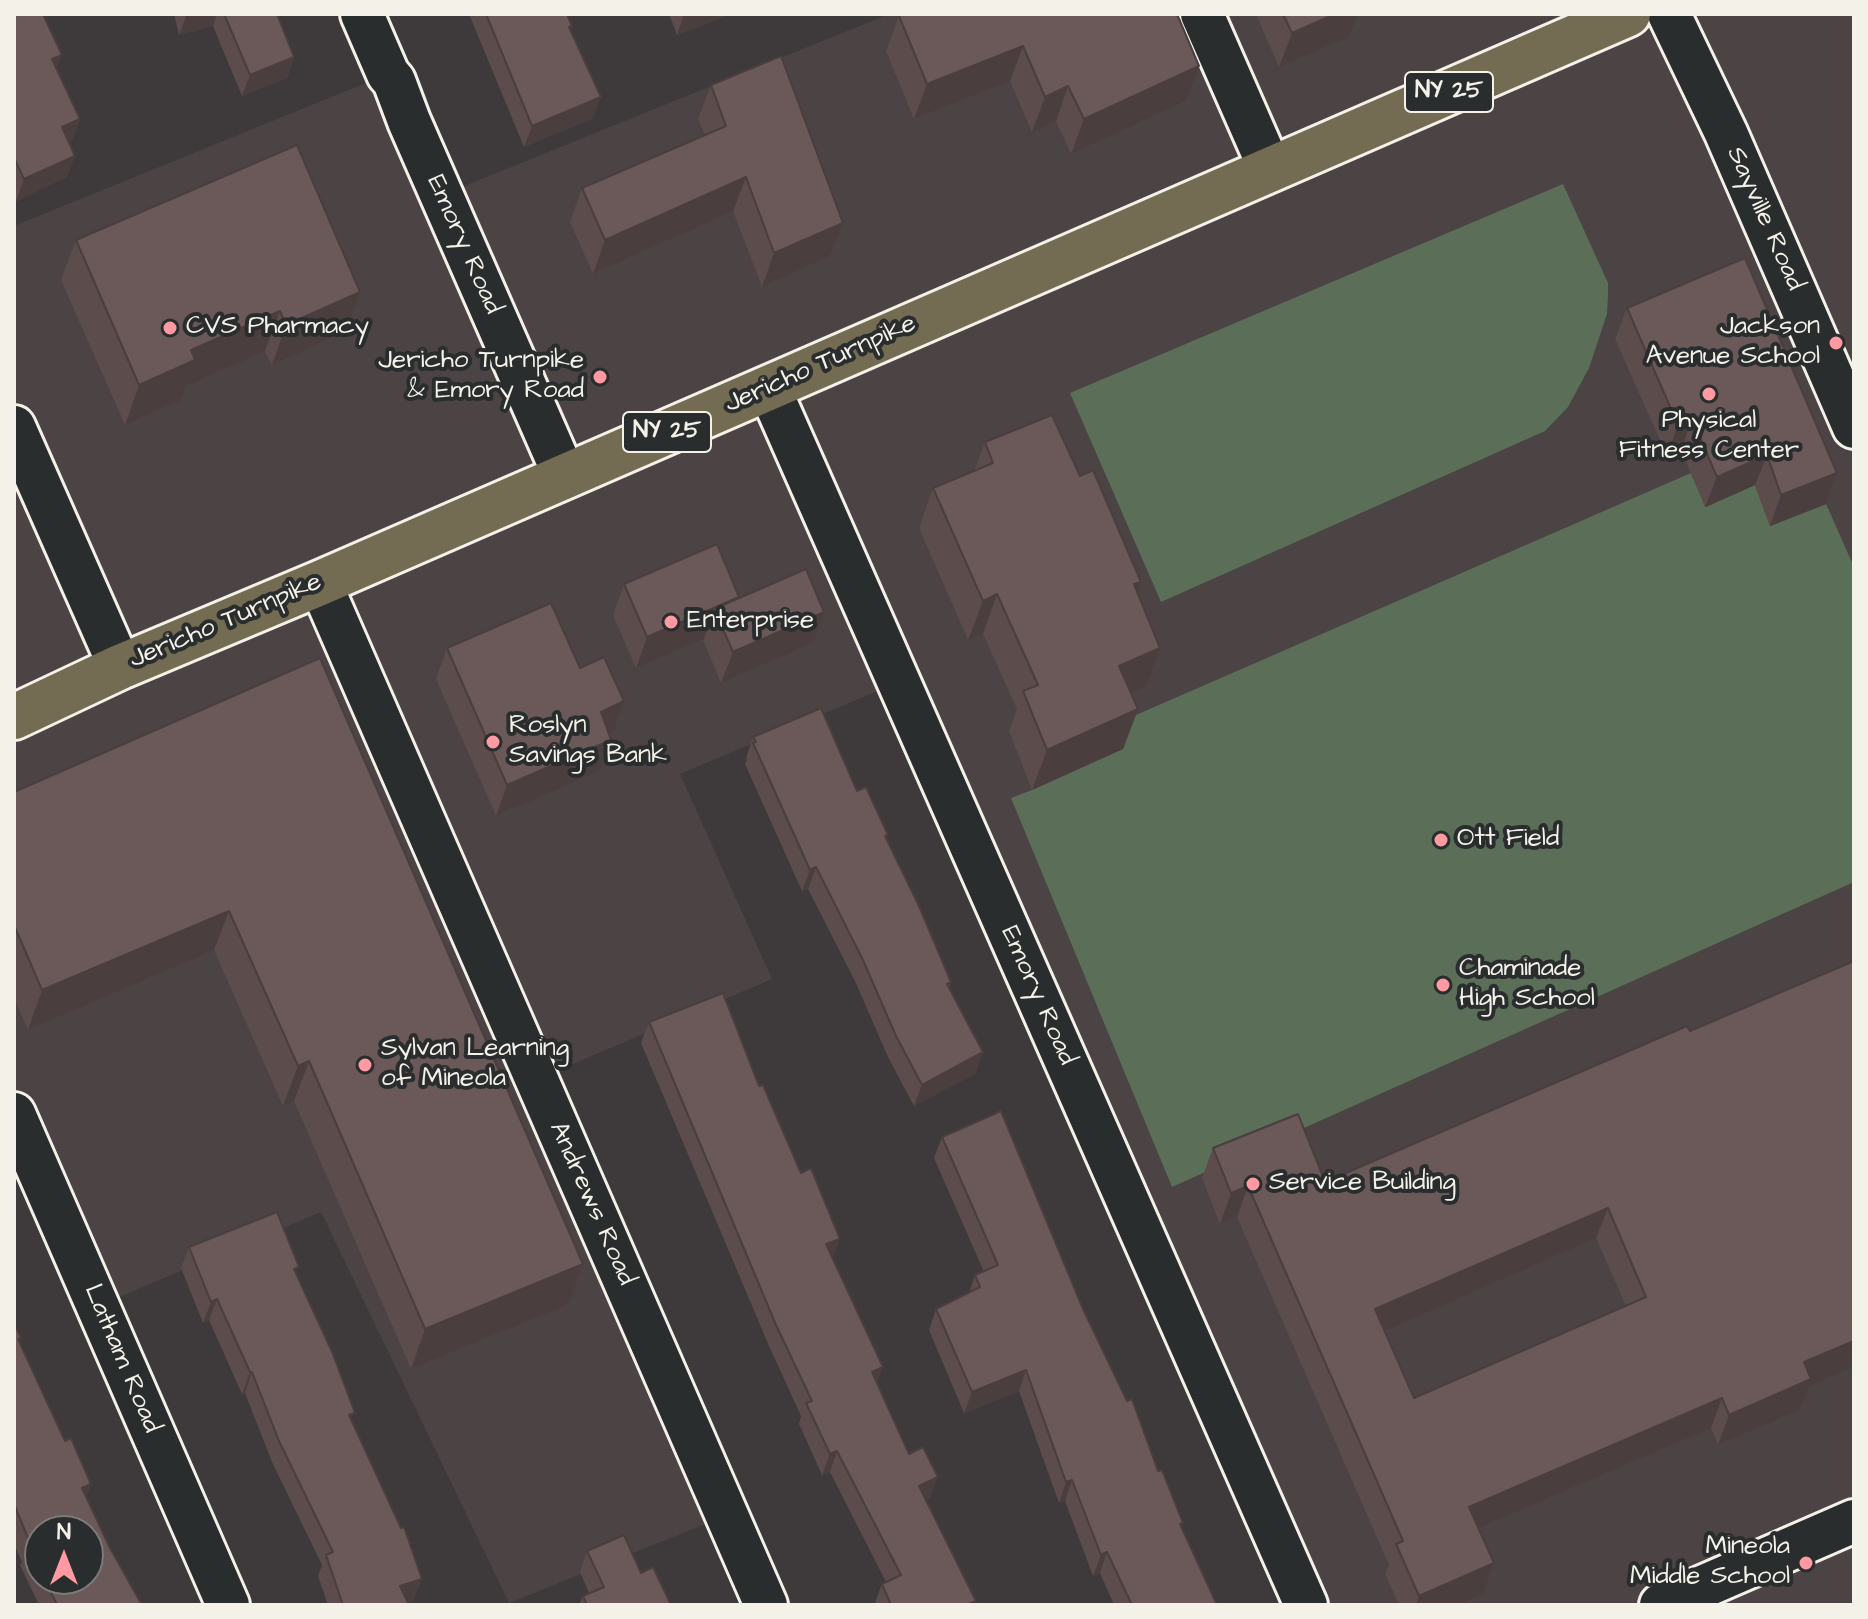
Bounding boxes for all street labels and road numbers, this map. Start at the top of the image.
road number: NY 25 [1405,72,1493,112]
street label: Sayville Road [1718,142,1810,296]
street label: Emory Road [418,171,508,319]
street label: Jericho Turnpike [721,309,921,421]
road number: NY 25 [623,412,711,452]
street label: Jericho Turnpike [125,567,327,677]
street label: Emory Road [992,922,1082,1070]
street label: Andrews Road [541,1117,641,1291]
street label: Latham Road [76,1280,166,1438]

